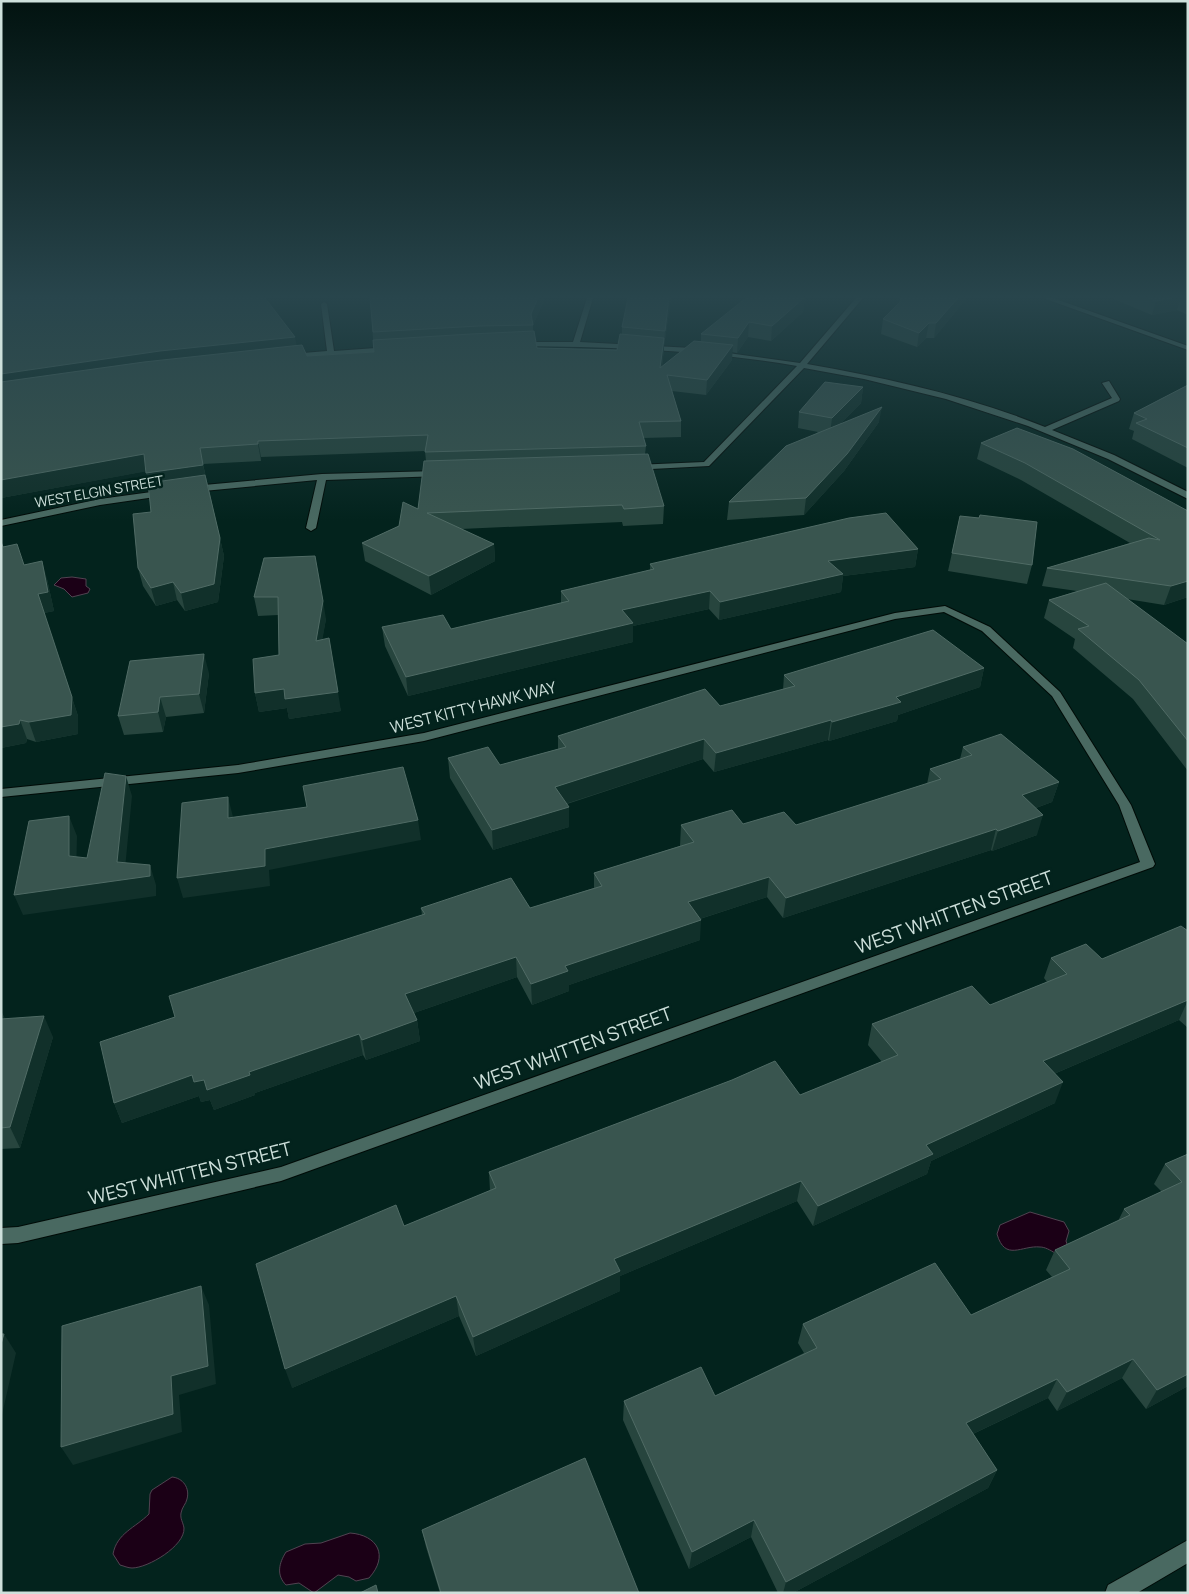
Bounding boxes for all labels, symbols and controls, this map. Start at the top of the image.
street label: WEST ELGIN STREET [33,470,166,512]
street label: WEST KITTY HAWK WAY [388,676,558,738]
street label: WEST WHITTEN STREET [851,864,1057,960]
street label: WEST WHITTEN STREET [470,1000,676,1096]
street label: WEST WHITTEN STREET [85,1135,295,1211]

